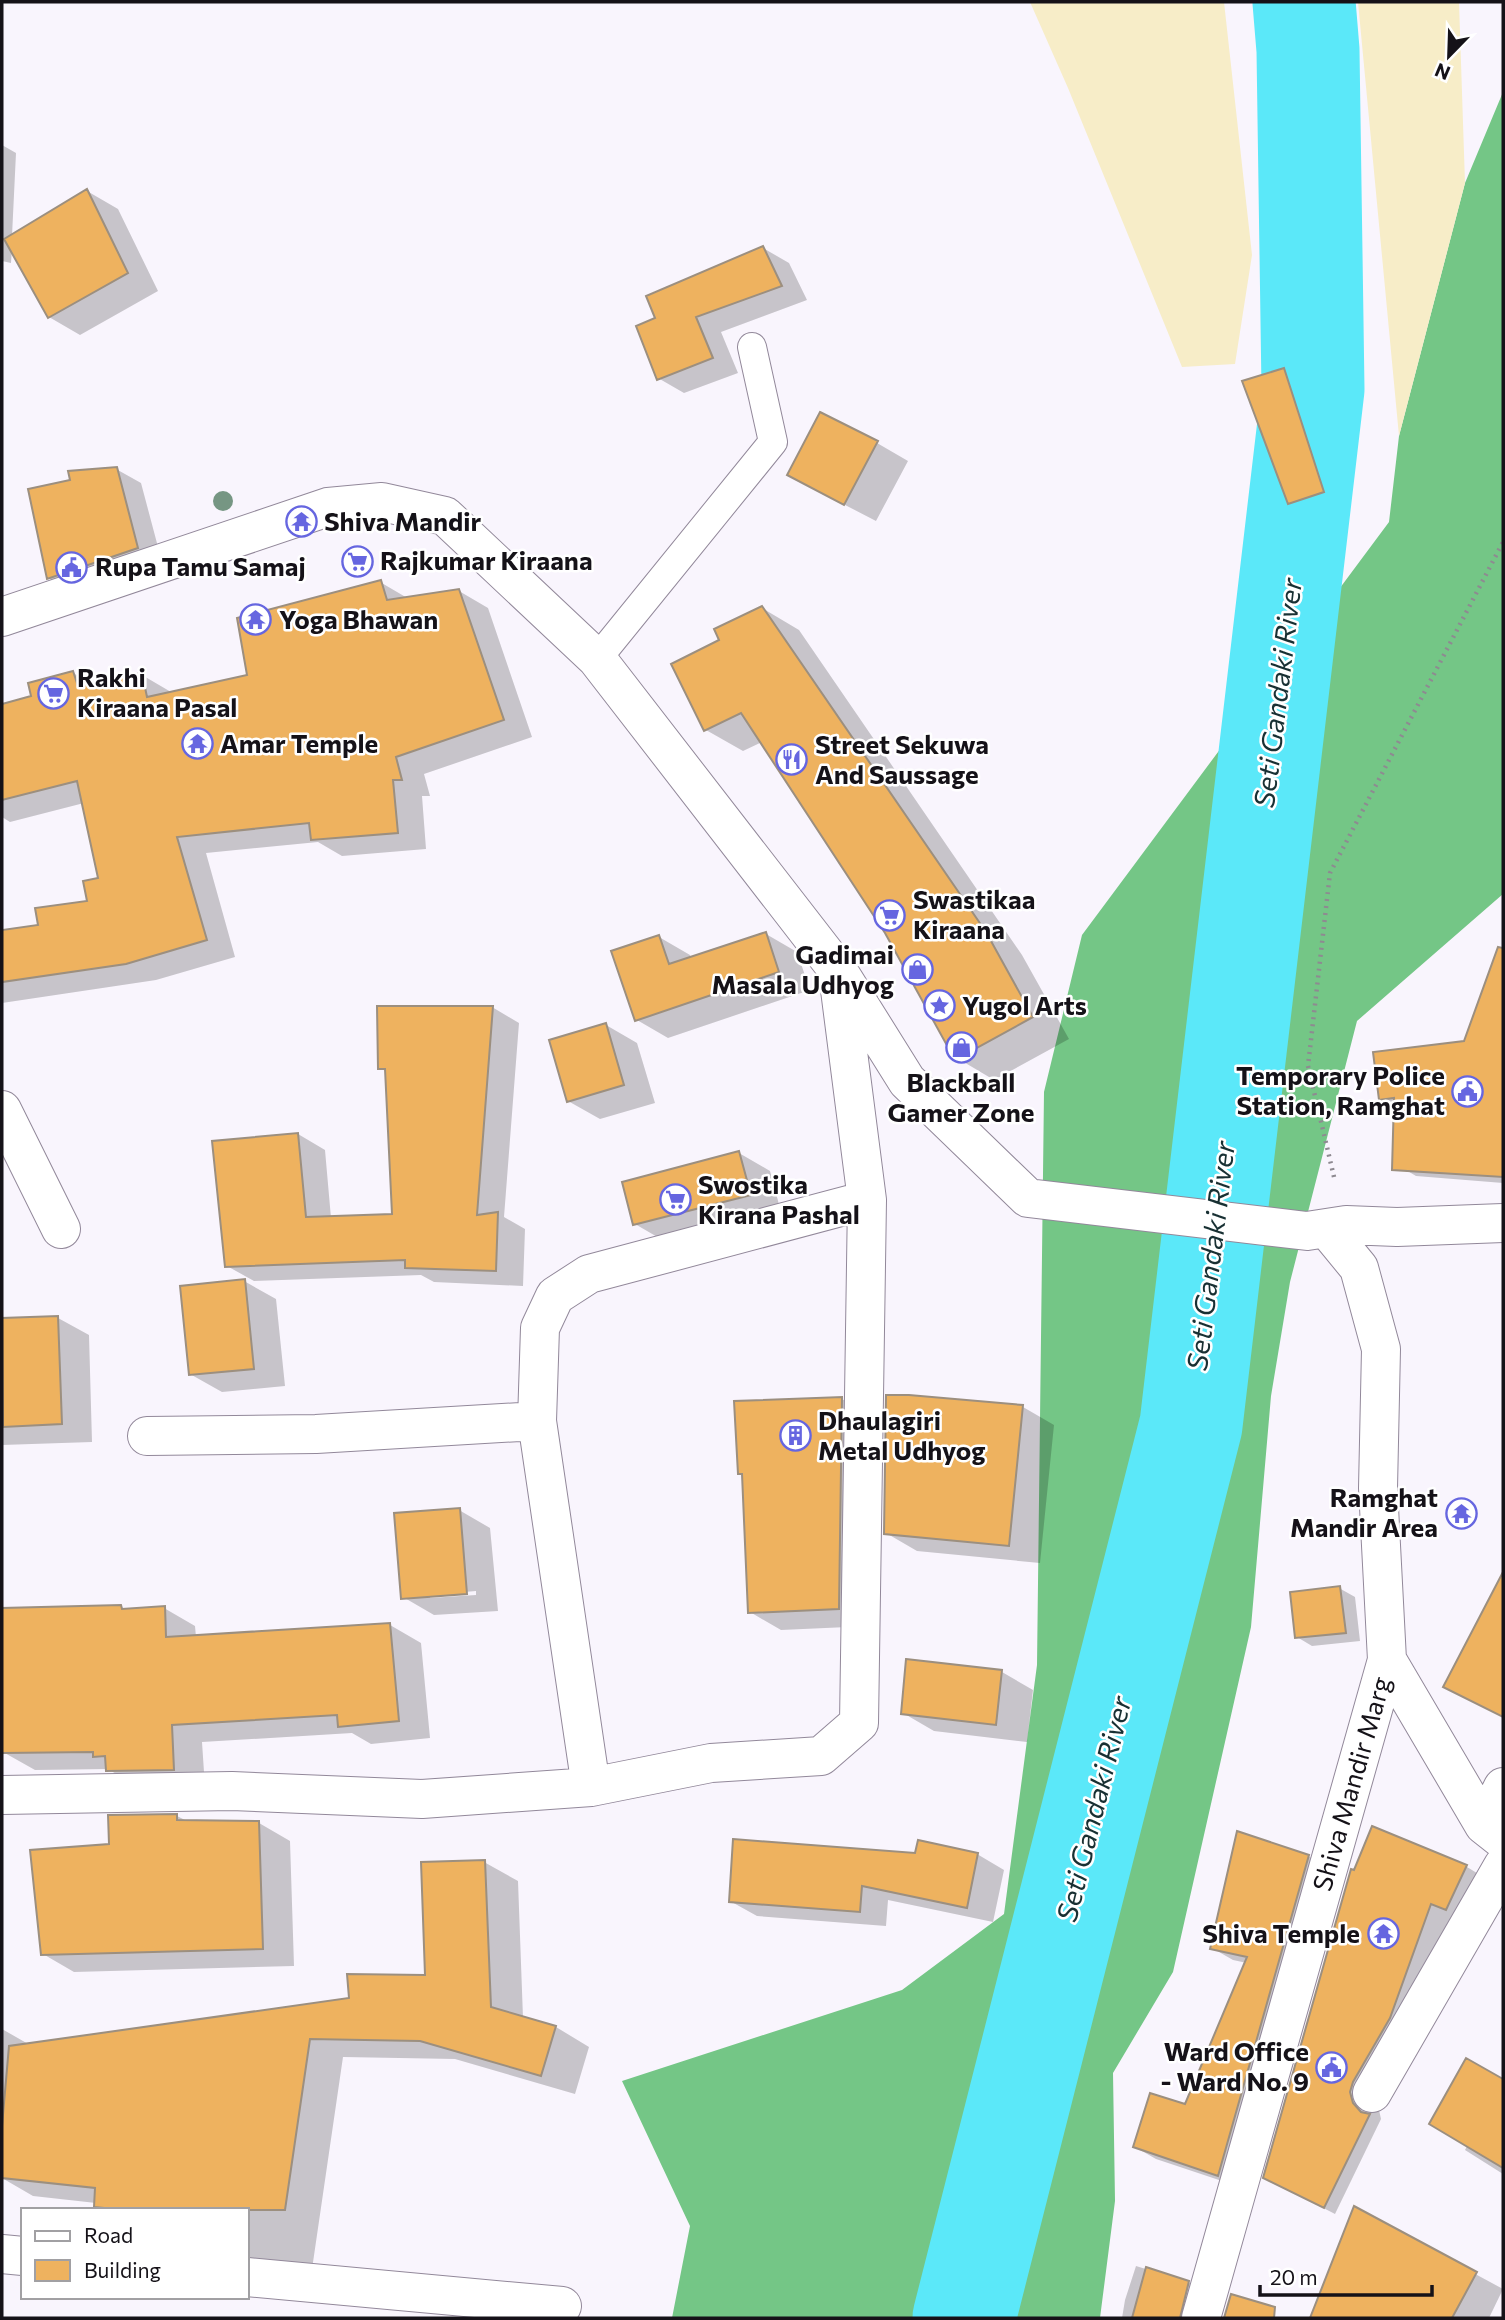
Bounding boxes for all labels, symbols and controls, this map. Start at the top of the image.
north arrow [1414,21,1484,91]
text: N [1431,59,1453,85]
temple icon: Shiva Mandir [284,505,318,539]
place label: Shiva Mandir [324,505,481,536]
supermarket icon: Rajkumar Kiraana [340,544,374,578]
place label: Rajkumar Kiraana [380,544,593,575]
public building icon: Rupa Tamu Samaj [55,550,89,584]
place label: Rupa Tamu Samaj [95,550,306,581]
water label: Seti Gandaki River [1246,575,1308,809]
temple icon: Yoga Bhawan [239,603,273,637]
place label: Yoga Bhawan [279,603,438,634]
place label: Rakhi Kiraana Pasal [77,661,237,722]
supermarket icon: Rakhi Kiraana Pasal [37,676,71,710]
temple icon: Amar Temple [180,727,214,761]
place label: Amar Temple [220,727,378,758]
place label: Street Sekuwa And Saussage [815,728,989,789]
restaurant icon: Street Sekuwa And Saussage [775,743,809,777]
place label: Swastikaa Kiraana [913,883,1035,944]
supermarket icon: Swastikaa Kiraana [873,898,907,932]
place label: Gadimai Masala Udhyog [712,938,894,999]
shop icon: Gadimai Masala Udhyog [900,953,934,987]
place icon: Yugol Arts [922,989,956,1023]
place label: Yugol Arts [962,989,1087,1020]
shop icon: Blackball Gamer Zone [944,1030,978,1064]
place label: Temporary Police Station, Ramghat [1236,1059,1445,1120]
place label: Blackball Gamer Zone [888,1066,1034,1127]
public building icon: Temporary Police Station, Ramghat [1451,1074,1485,1108]
water label: Seti Gandaki River [1179,1138,1241,1372]
place label: Swostika Kirana Pashal [698,1168,860,1229]
supermarket icon: Swostika Kirana Pashal [658,1183,692,1217]
place label: Dhaulagiri Metal Udhyog [818,1404,986,1465]
building icon: Dhaulagiri Metal Udhyog [778,1419,812,1453]
place label: Ramghat Mandir Area [1290,1481,1438,1542]
temple icon: Ramghat Mandir Area [1444,1496,1478,1530]
street label: Shiva Mandir Marg [1305,1673,1396,1894]
water label: Seti Gandaki River [1049,1692,1138,1925]
place label: Shiva Temple [1202,1917,1360,1948]
temple icon: Shiva Temple [1366,1917,1400,1951]
place label: Ward Office - Ward No. 9 [1160,2035,1309,2096]
public building icon: Ward Office - Ward No. 9 [1315,2050,1349,2084]
legend [21,2208,248,2299]
text: Road [84,2222,133,2247]
scale bar [1260,2254,1432,2298]
text: Building [84,2257,161,2282]
text: 20 m [1270,2264,1318,2289]

